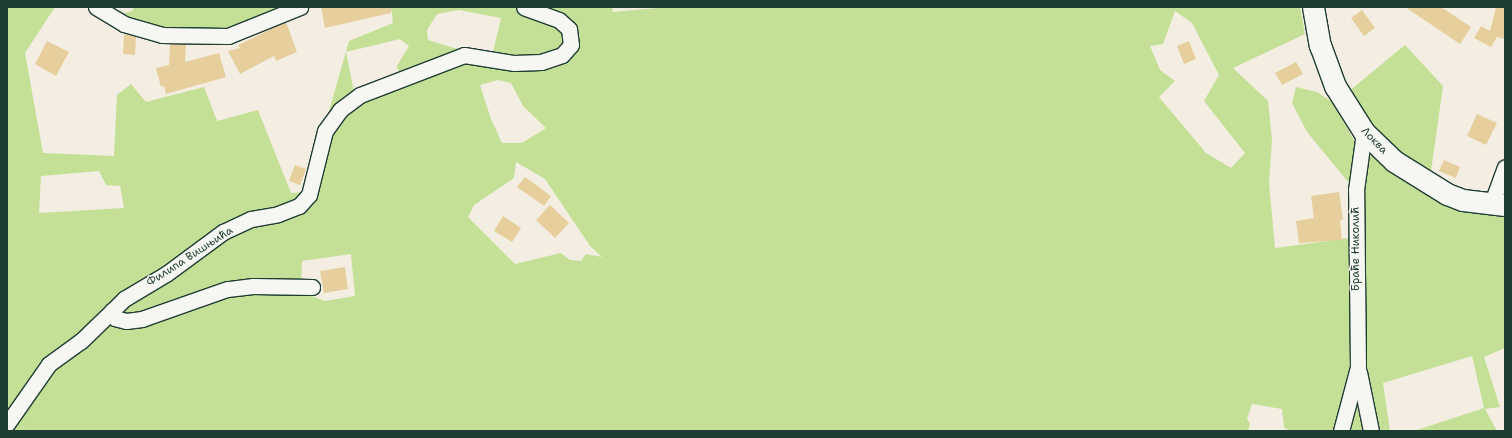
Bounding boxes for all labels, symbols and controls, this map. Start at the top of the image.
street label: Локва [1358,125,1390,157]
street label: Браће Николић [1349,207,1363,291]
street label: Филипа Вишњића [144,224,236,290]

